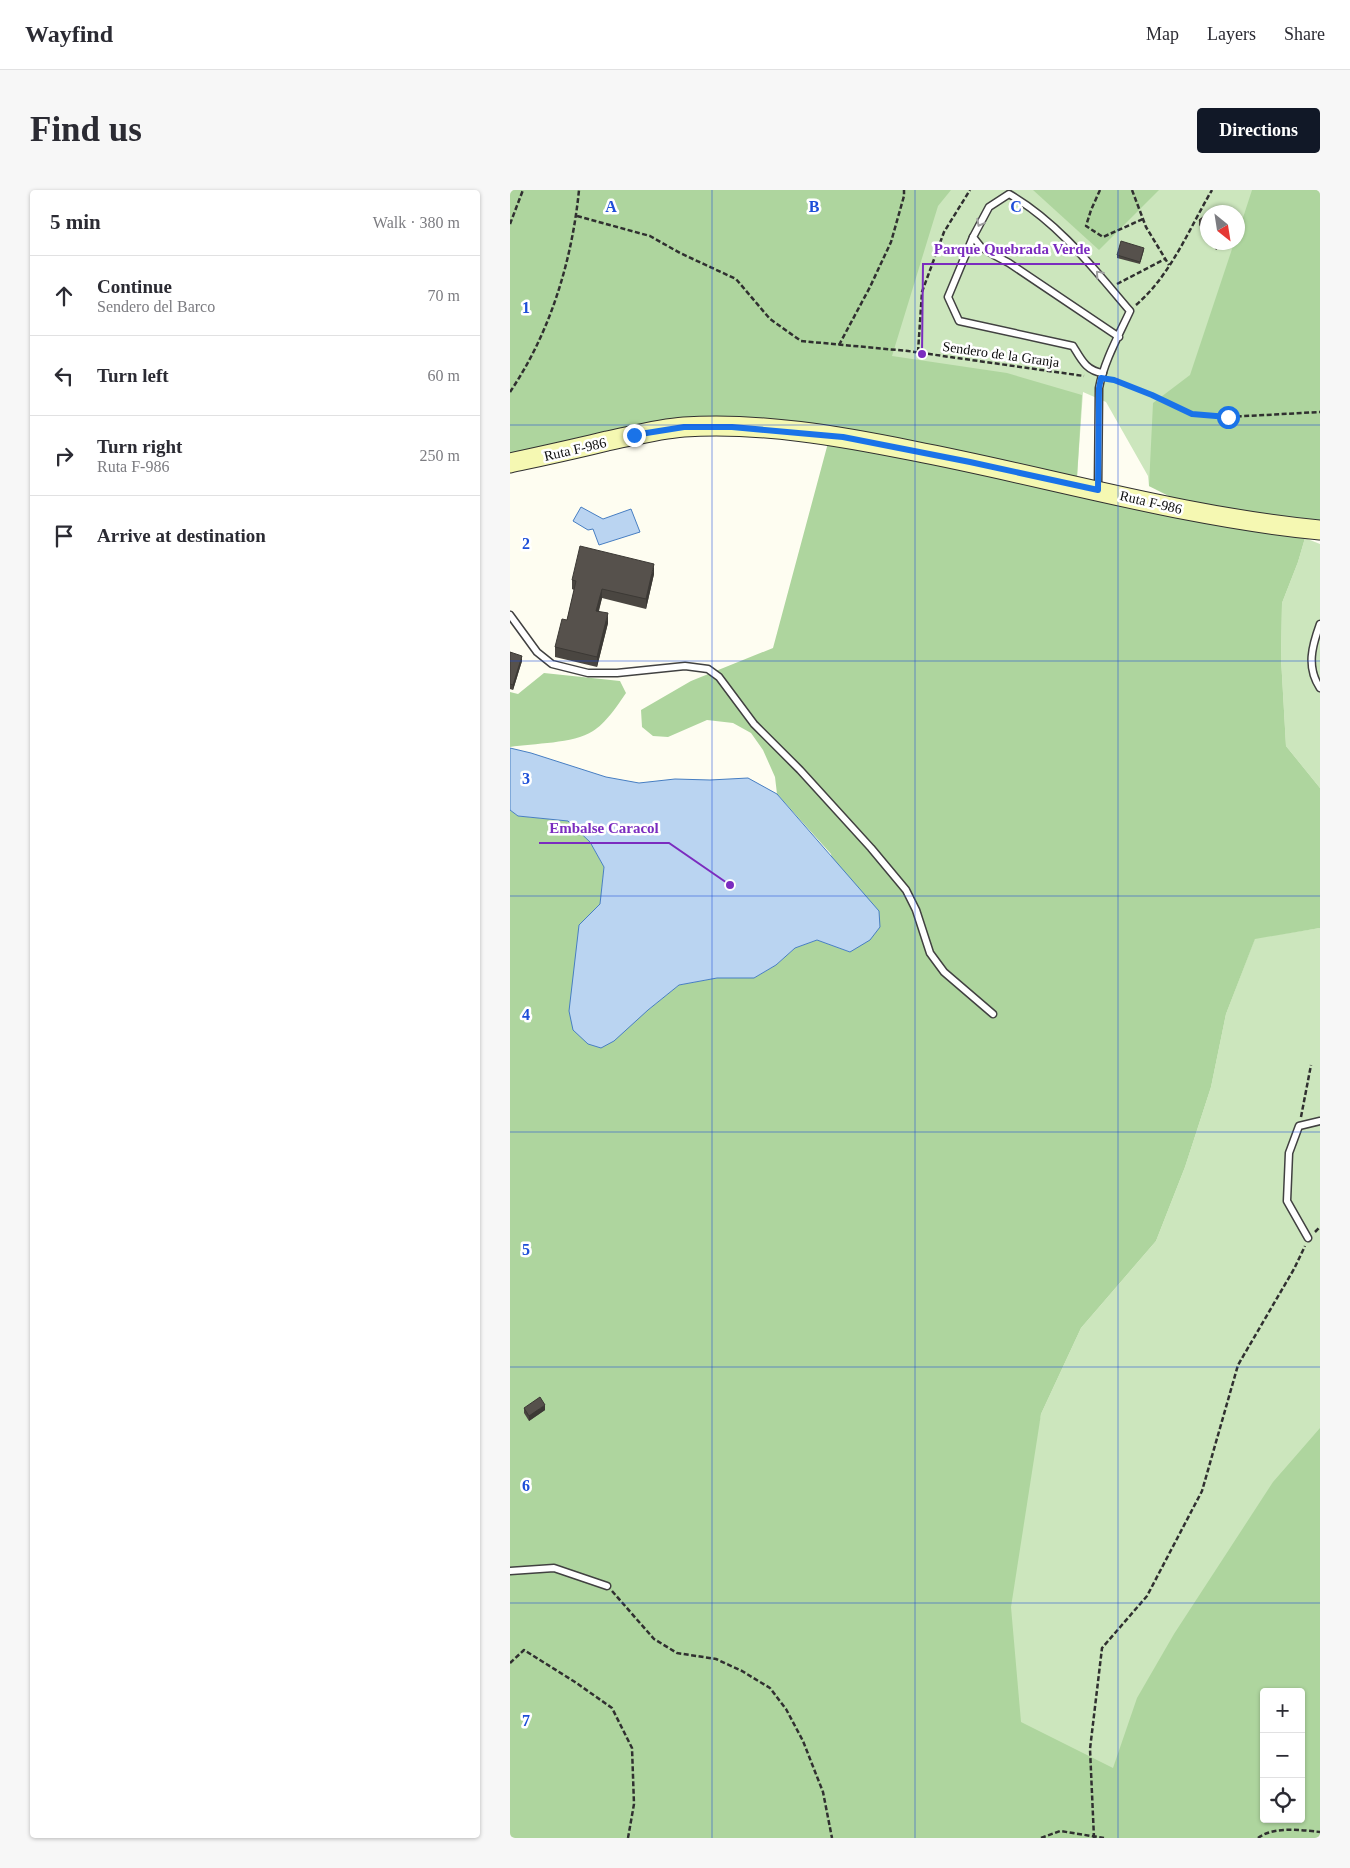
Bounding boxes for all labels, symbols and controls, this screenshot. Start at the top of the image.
text: Wayfind [25,21,113,47]
text: Map [1146,24,1179,44]
text: Layers [1207,24,1256,44]
text: Share [1284,24,1325,44]
button: Directions [1197,108,1320,153]
text: Find us [30,110,142,149]
text: A [605,198,617,215]
text: B [809,198,820,215]
text: C [1010,198,1022,215]
north arrow [1200,205,1245,250]
text: 5 min [50,210,101,234]
text: Walk · 380 m [373,214,460,231]
one-way arrow [976,218,986,227]
callout: Parque Quebrada Verde [923,234,1100,264]
text: Parque Quebrada Verde [934,241,1091,257]
one-way arrow [1096,271,1104,280]
text: Continue [97,276,172,297]
icon: ahead [50,282,78,310]
text: 70 m [428,287,460,304]
text: Sendero del Barco [97,298,215,315]
text: 1 [522,299,530,316]
street label: Sendero de la Granja [942,339,1061,370]
icon: left [50,362,78,390]
text: Turn left [97,365,169,386]
text: 60 m [428,367,460,384]
route start [1217,406,1240,429]
route end [623,424,646,447]
street label: Ruta F-986 [543,435,608,464]
text: Turn right [97,436,182,457]
icon: right [50,442,78,470]
text: 250 m [420,447,460,464]
text: Ruta F-986 [97,458,169,475]
street label: Ruta F-986 [1118,488,1183,517]
icon: arrive [50,522,78,550]
text: Arrive at destination [97,525,266,546]
text: 2 [522,535,530,552]
text: 3 [522,770,530,787]
callout: Embalse Caracol [539,813,669,843]
text: Embalse Caracol [549,820,659,836]
text: 4 [522,1006,530,1023]
text: 5 [522,1241,530,1258]
text: 6 [522,1477,530,1494]
map controls [1260,1688,1305,1823]
button: + [1260,1688,1305,1733]
text: 7 [522,1712,530,1729]
button: − [1260,1733,1305,1778]
button: locate [1260,1778,1305,1823]

